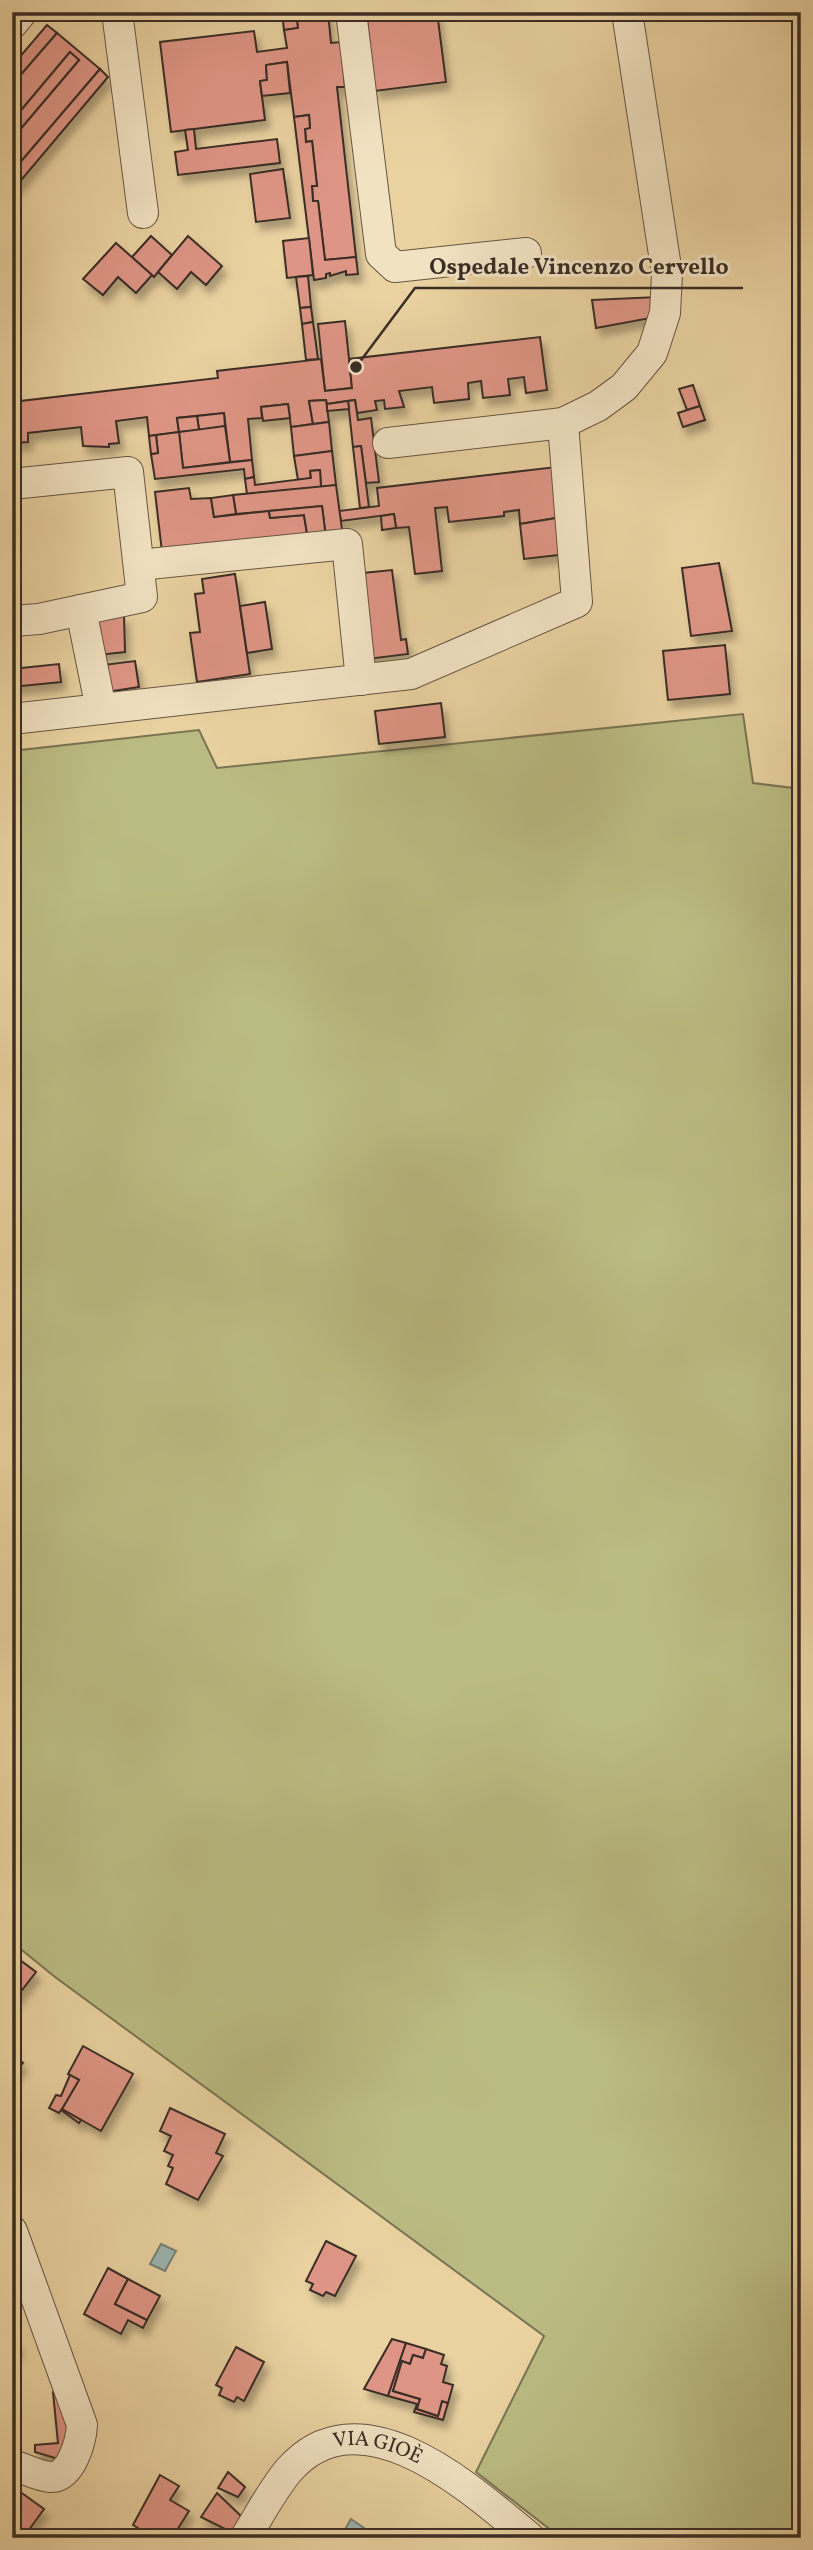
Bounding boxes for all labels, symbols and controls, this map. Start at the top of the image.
callout: Ospedale Vincenzo Cervello [415,244,743,288]
text: Ospedale Vincenzo Cervello [429,252,729,284]
street label: VIA GIOÈ [331,2424,427,2471]

